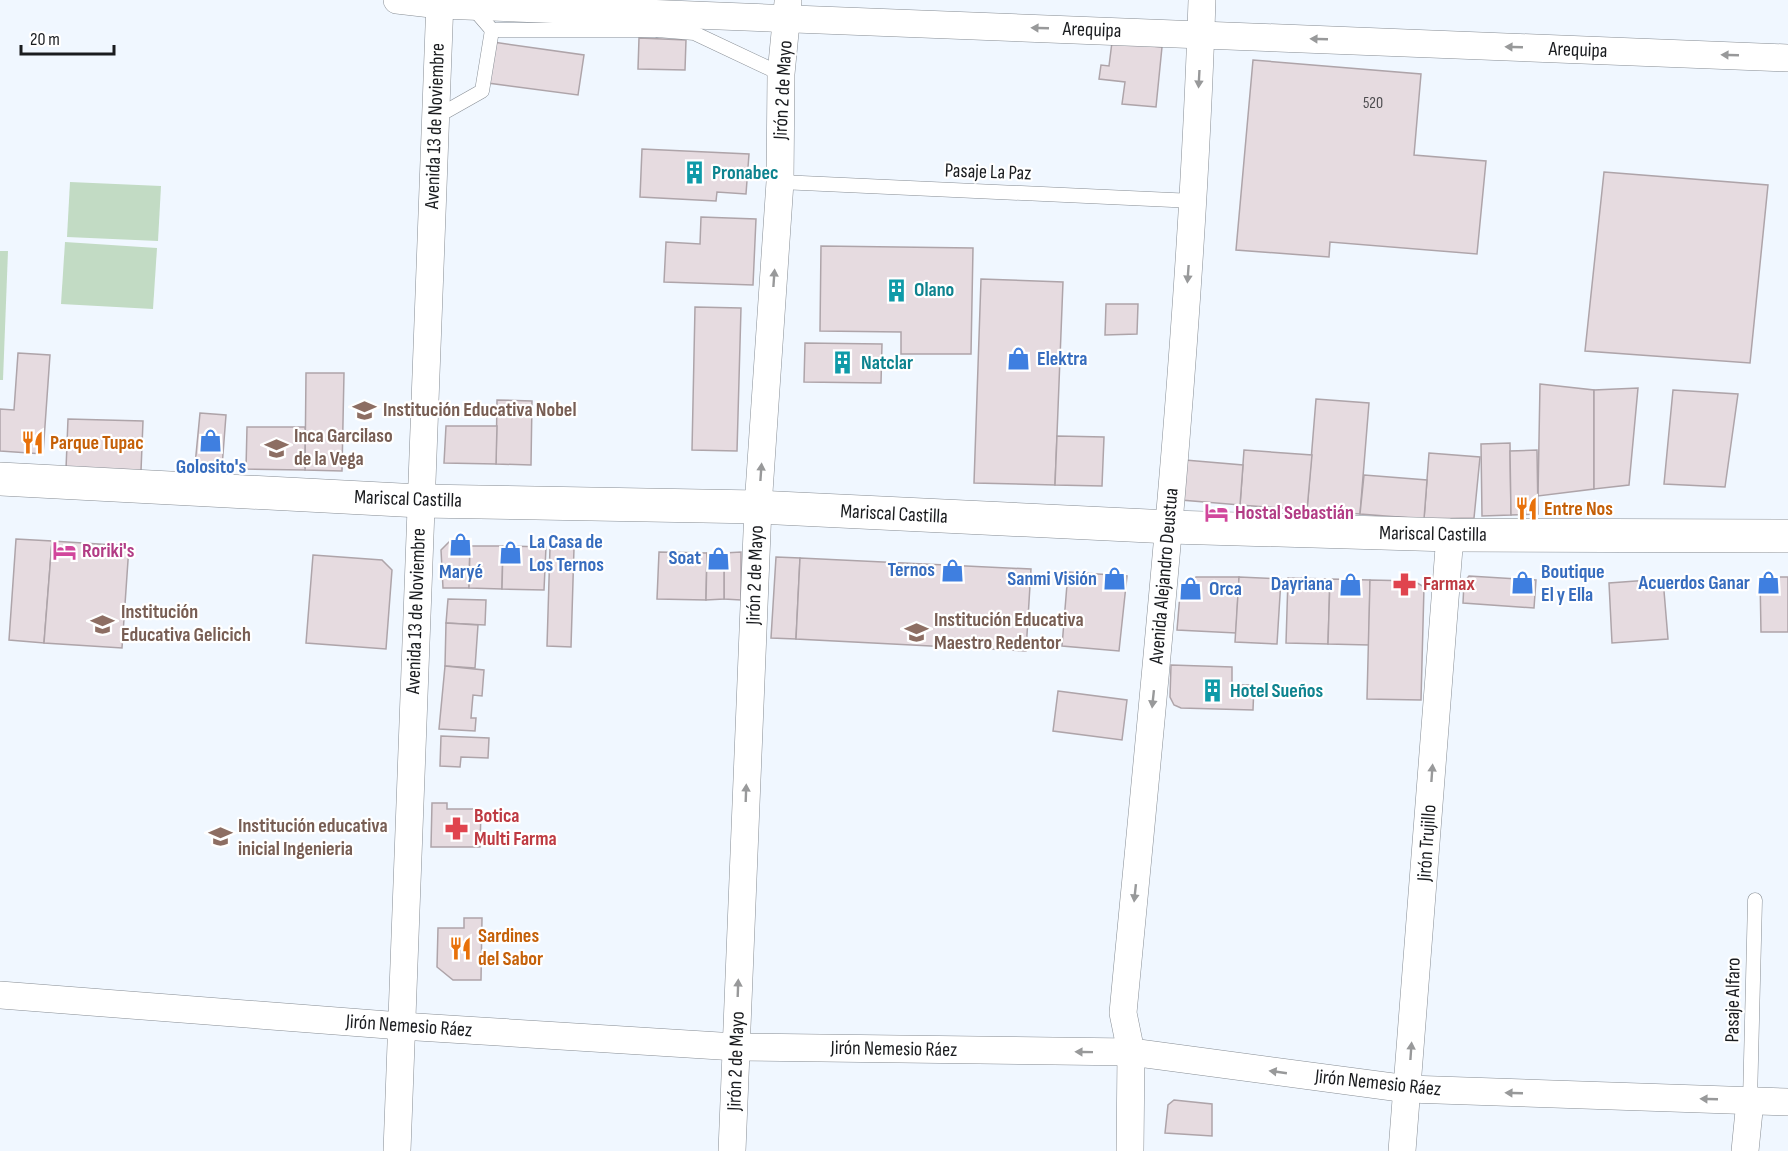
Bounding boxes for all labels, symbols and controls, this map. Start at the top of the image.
street label: Arequipa [1061,17,1122,43]
scale bar [21,18,114,56]
one-way arrow [1031,24,1050,33]
text: 20 m [30,29,60,50]
one-way arrow [1309,35,1328,44]
street label: Arequipa [1547,37,1608,63]
street label: Jirón 2 de Mayo [768,40,798,141]
one-way arrow [1504,42,1523,52]
street label: Avenida 13 de Noviembre [420,43,450,210]
one-way arrow [1720,51,1739,60]
one-way arrow [1194,70,1204,89]
house number: 520 [1363,94,1383,113]
street label: Pasaje La Paz [944,158,1032,186]
building icon: Pronabec [681,160,707,186]
place label: Pronabec [712,161,778,185]
one-way arrow [1184,265,1193,284]
one-way arrow [769,268,778,287]
building icon: Olano [883,277,909,303]
place label: Olano [914,278,954,302]
shop icon: Elektra [1006,346,1032,372]
place label: Elektra [1037,347,1087,371]
building icon: Natclar [830,350,856,376]
place label: Natclar [861,351,913,375]
school or university icon: Institución Educativa Nobel [352,397,378,423]
place label: Institución Educativa Nobel [383,398,576,422]
place label: Inca Garcilaso de la Vega [294,424,393,471]
shop icon: Golosito's [198,427,224,453]
restaurant icon: Parque Tupac [19,430,45,456]
place label: Parque Tupac [50,431,144,455]
school or university icon: Inca Garcilaso de la Vega [263,435,289,461]
place label: Golosito's [176,455,246,479]
one-way arrow [756,463,765,482]
street label: Mariscal Castilla [354,485,462,513]
street label: Avenida Alejandro Deustua [1144,487,1184,666]
restaurant icon: Entre Nos [1513,496,1539,522]
place label: Entre Nos [1544,497,1613,521]
street label: Mariscal Castilla [840,499,948,529]
hotel icon: Hostal Sebastián [1204,500,1230,526]
place label: Hostal Sebastián [1235,501,1354,525]
street label: Mariscal Castilla [1379,521,1487,547]
street label: Jirón 2 de Mayo [741,525,769,626]
street label: Avenida 13 de Noviembre [401,528,431,695]
place label: La Casa de Los Ternos [529,530,604,577]
shop icon: Maryé [448,532,474,558]
hotel icon: Roriki's [51,538,77,564]
place label: Roriki's [82,539,135,563]
shop icon: La Casa de Los Ternos [498,540,524,566]
shop icon: Soat [706,545,732,571]
place label: Soat [668,546,701,570]
shop icon: Ternos [940,557,966,583]
place label: Ternos [887,558,935,582]
place label: Maryé [439,560,483,584]
place label: Boutique El y Ella [1541,560,1605,607]
shop icon: Sanmi Visión [1102,566,1128,592]
place label: Sanmi Visión [1007,567,1097,591]
shop icon: Boutique El y Ella [1510,570,1536,596]
shop icon: Acuerdos Ganar [1755,570,1781,596]
shop icon: Dayriana [1338,571,1364,597]
pharmacy icon: Farmax [1392,571,1418,597]
place label: Acuerdos Ganar [1638,571,1750,595]
place label: Dayriana [1271,572,1333,596]
place label: Farmax [1423,572,1475,596]
shop icon: Orca [1178,576,1204,602]
place label: Orca [1209,577,1242,601]
place label: Institución Educativa Gelicich [121,600,251,647]
place label: Institución Educativa Maestro Redentor [934,608,1084,655]
school or university icon: Institución Educativa Gelicich [90,611,116,637]
school or university icon: Institución Educativa Maestro Redentor [903,619,929,645]
building icon: Hotel Sueños [1199,678,1225,704]
place label: Hotel Sueños [1230,679,1324,703]
one-way arrow [1148,689,1158,708]
one-way arrow [1427,763,1437,782]
one-way arrow [742,783,751,802]
place label: Botica Multi Farma [474,804,557,851]
street label: Jirón Trujillo [1412,804,1442,883]
place label: Institución educativa inicial Ingenieria [238,814,388,861]
pharmacy icon: Botica Multi Farma [443,815,469,841]
school or university icon: Institución educativa inicial Ingenieria [207,824,233,850]
one-way arrow [1130,883,1140,902]
place label: Sardines del Sabor [478,924,543,971]
restaurant icon: Sardines del Sabor [447,935,473,961]
street label: Pasaje Alfaro [1720,957,1746,1043]
one-way arrow [734,978,743,997]
street label: Jirón Nemesio Ráez [344,1010,473,1042]
street label: Jirón 2 de Mayo [722,1011,750,1112]
street label: Jirón Nemesio Ráez [829,1036,958,1062]
one-way arrow [1406,1041,1415,1060]
one-way arrow [1075,1047,1094,1056]
street label: Jirón Nemesio Ráez [1313,1064,1442,1102]
one-way arrow [1268,1067,1287,1076]
one-way arrow [1504,1088,1523,1097]
one-way arrow [1699,1095,1718,1104]

